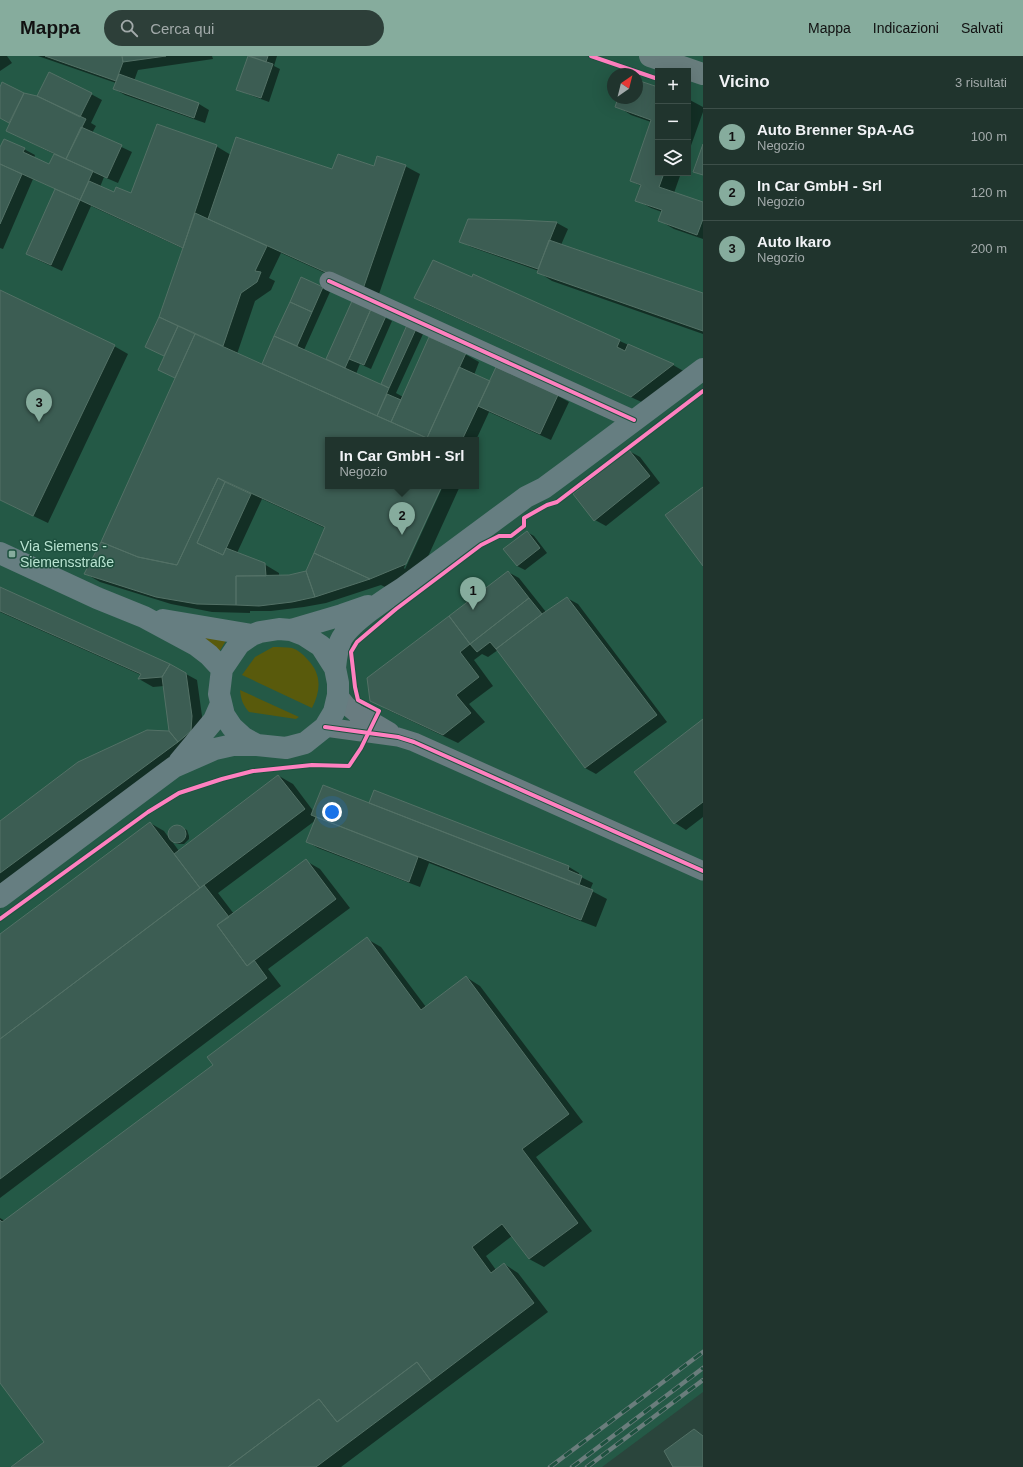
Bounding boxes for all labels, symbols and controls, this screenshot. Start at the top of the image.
search box [104,10,384,46]
text: Mappa [20,17,80,38]
icon: search [118,17,140,39]
text: Cerca qui [150,20,214,37]
text: Mappa [808,20,851,36]
text: Indicazioni [873,20,939,36]
text: Salvati [961,20,1003,36]
north arrow [607,68,643,104]
map controls [655,68,691,176]
button: + [655,68,691,104]
text: Vicino [719,72,770,91]
text: 3 risultati [955,75,1007,90]
button: − [655,104,691,140]
text: Auto Brenner SpA-AG [757,121,915,138]
text: 1 [728,129,736,144]
text: 100 m [971,129,1007,144]
text: Negozio [757,138,805,153]
button: layers [655,140,691,176]
text: In Car GmbH - Srl [757,177,882,194]
text: 2 [728,185,736,200]
text: 120 m [971,185,1007,200]
text: Negozio [757,194,805,209]
text: Auto Ikaro [757,233,831,250]
text: 3 [728,241,736,256]
text: 200 m [971,241,1007,256]
text: Negozio [757,250,805,265]
pin: 3 [26,389,52,422]
popup [325,437,479,489]
text: In Car GmbH - Srl [339,447,465,464]
text: Negozio [339,464,387,479]
pin: 2 [389,502,415,535]
place label: Via Siemens - Siemensstraße [20,538,114,570]
marker: Via Siemens - Siemensstraße [7,549,17,559]
pin: 1 [460,577,486,610]
your location [322,802,342,822]

